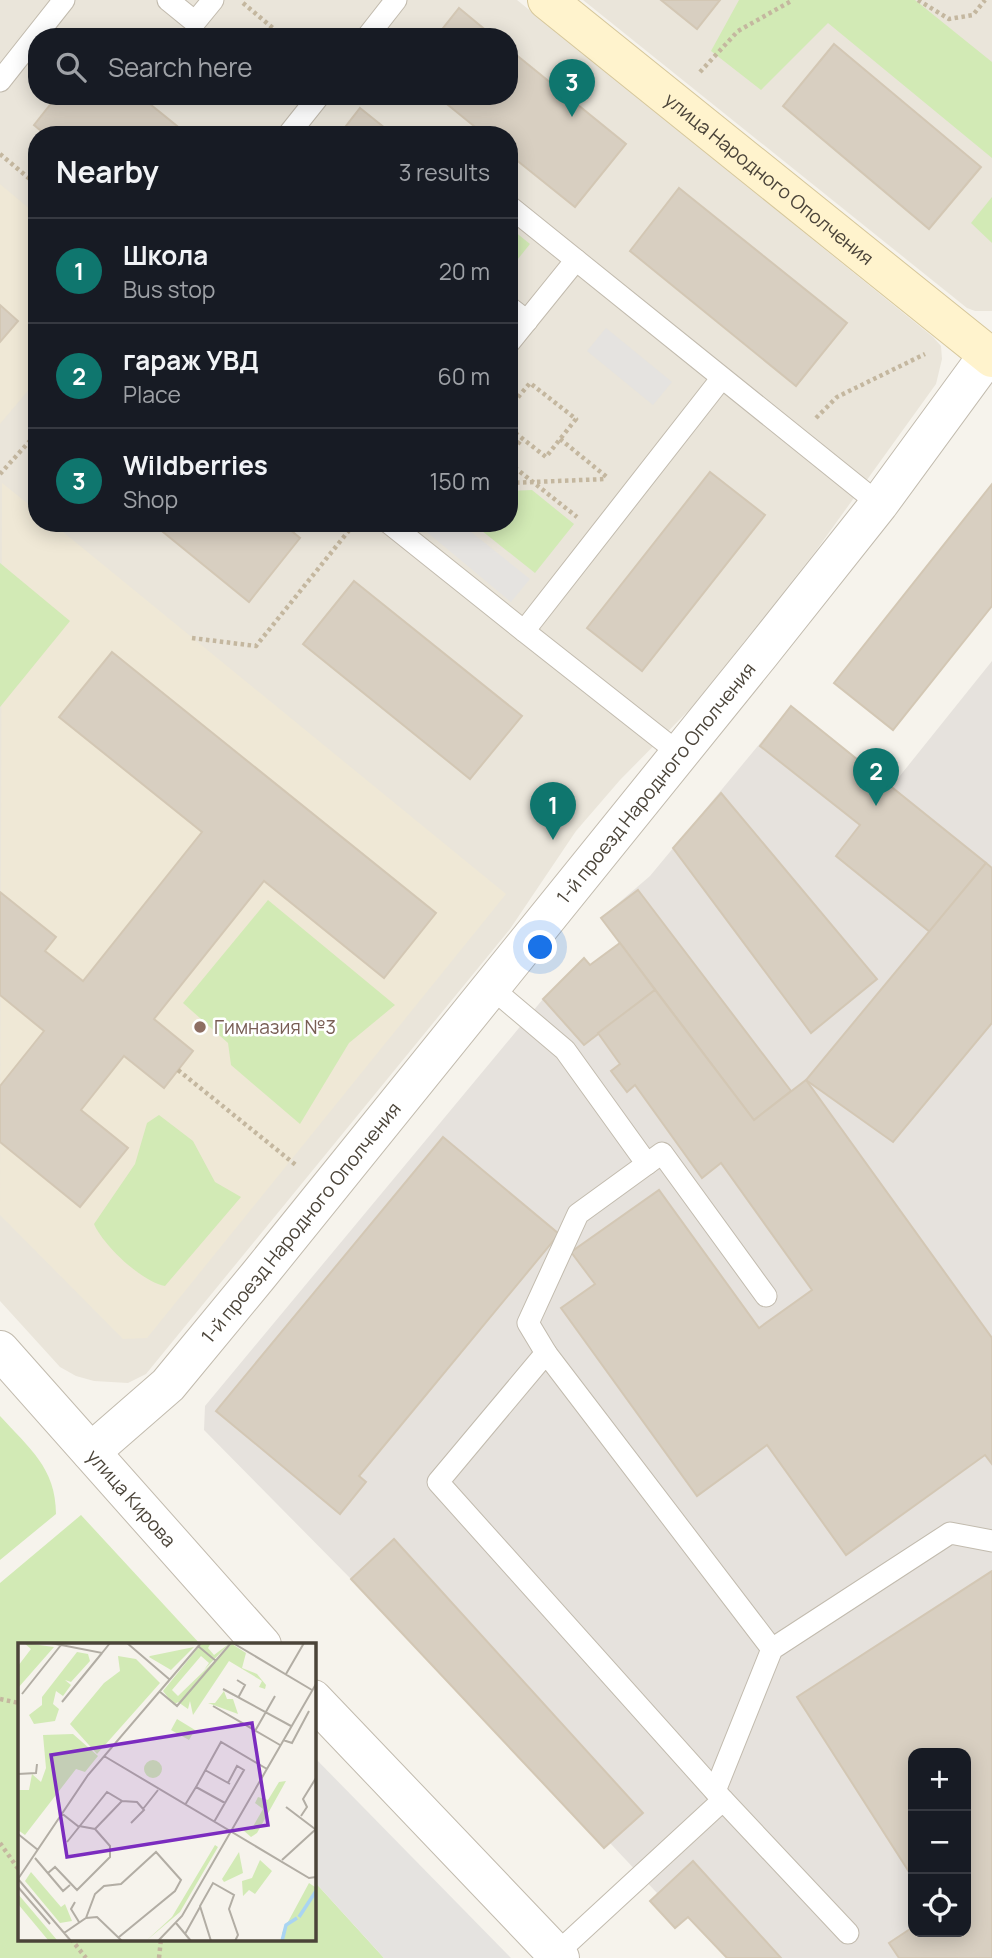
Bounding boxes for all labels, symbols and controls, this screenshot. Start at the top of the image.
search box [28,28,518,105]
icon: search [52,48,90,86]
text: Search here [108,49,253,85]
pin: 3 [549,59,595,117]
street label: улица Народного Ополчения [659,86,879,271]
text: Nearby [56,151,159,192]
text: 3 results [399,156,490,188]
text: Школа [123,237,208,273]
text: 1 [74,255,84,287]
text: 20 m [439,255,490,287]
text: Bus stop [123,273,215,305]
text: гараж УВД [123,342,259,378]
text: 2 [72,360,86,392]
text: 60 m [438,360,490,392]
text: Place [123,378,181,410]
text: Wildberries [123,447,268,483]
text: 3 [72,465,86,497]
text: 150 m [430,465,490,497]
text: Shop [123,483,178,515]
street label: 1-й проезд Народного Ополчения [553,658,761,908]
pin: 2 [853,748,899,806]
pin: 1 [530,782,576,840]
your location [523,930,557,964]
place label: Гимназия №3 [214,1014,336,1040]
marker: Гимназия №3 [192,1019,208,1035]
street label: 1-й проезд Народного Ополчения [195,1096,406,1348]
street label: улица Кирова [81,1443,182,1553]
inset map [18,1643,315,1940]
map controls [908,1748,971,1937]
button: + [908,1748,971,1811]
button: − [908,1811,971,1874]
button: locate [908,1874,971,1937]

